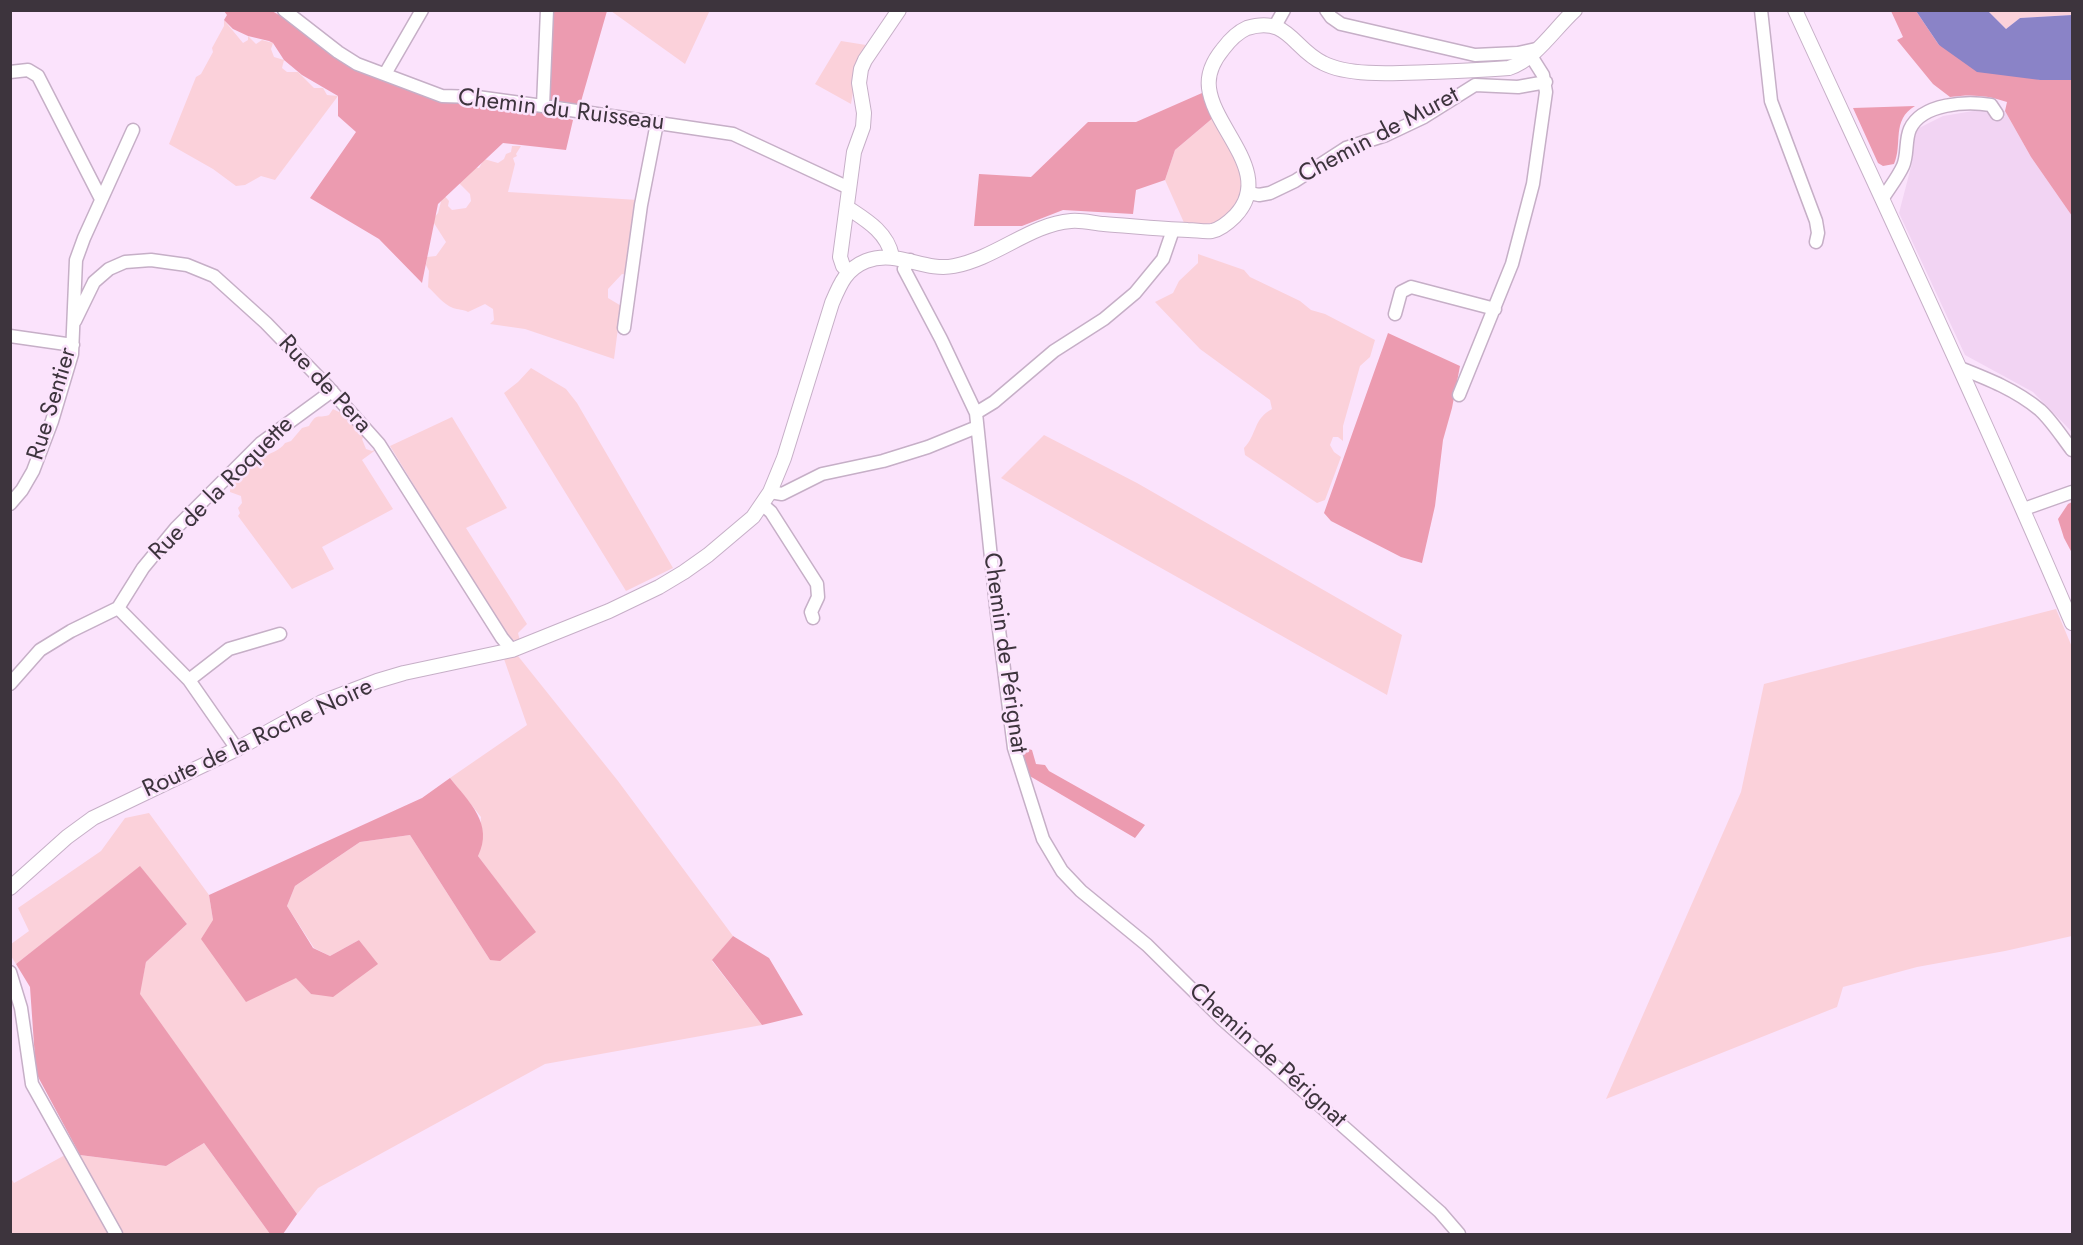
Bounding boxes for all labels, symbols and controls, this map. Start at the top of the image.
street label: Chemin de Muret [1294,82,1464,190]
street label: Chemin du Ruisseau [456,84,666,138]
street label: Rue de Pera [271,330,377,440]
street label: Rue Sentier [22,344,84,464]
street label: Rue de la Roquette [144,411,300,567]
street label: Chemin de Pérignat [976,551,1032,755]
street label: Route de la Roche Noire [138,673,378,805]
street label: Chemin de Pérignat [1182,978,1352,1134]

